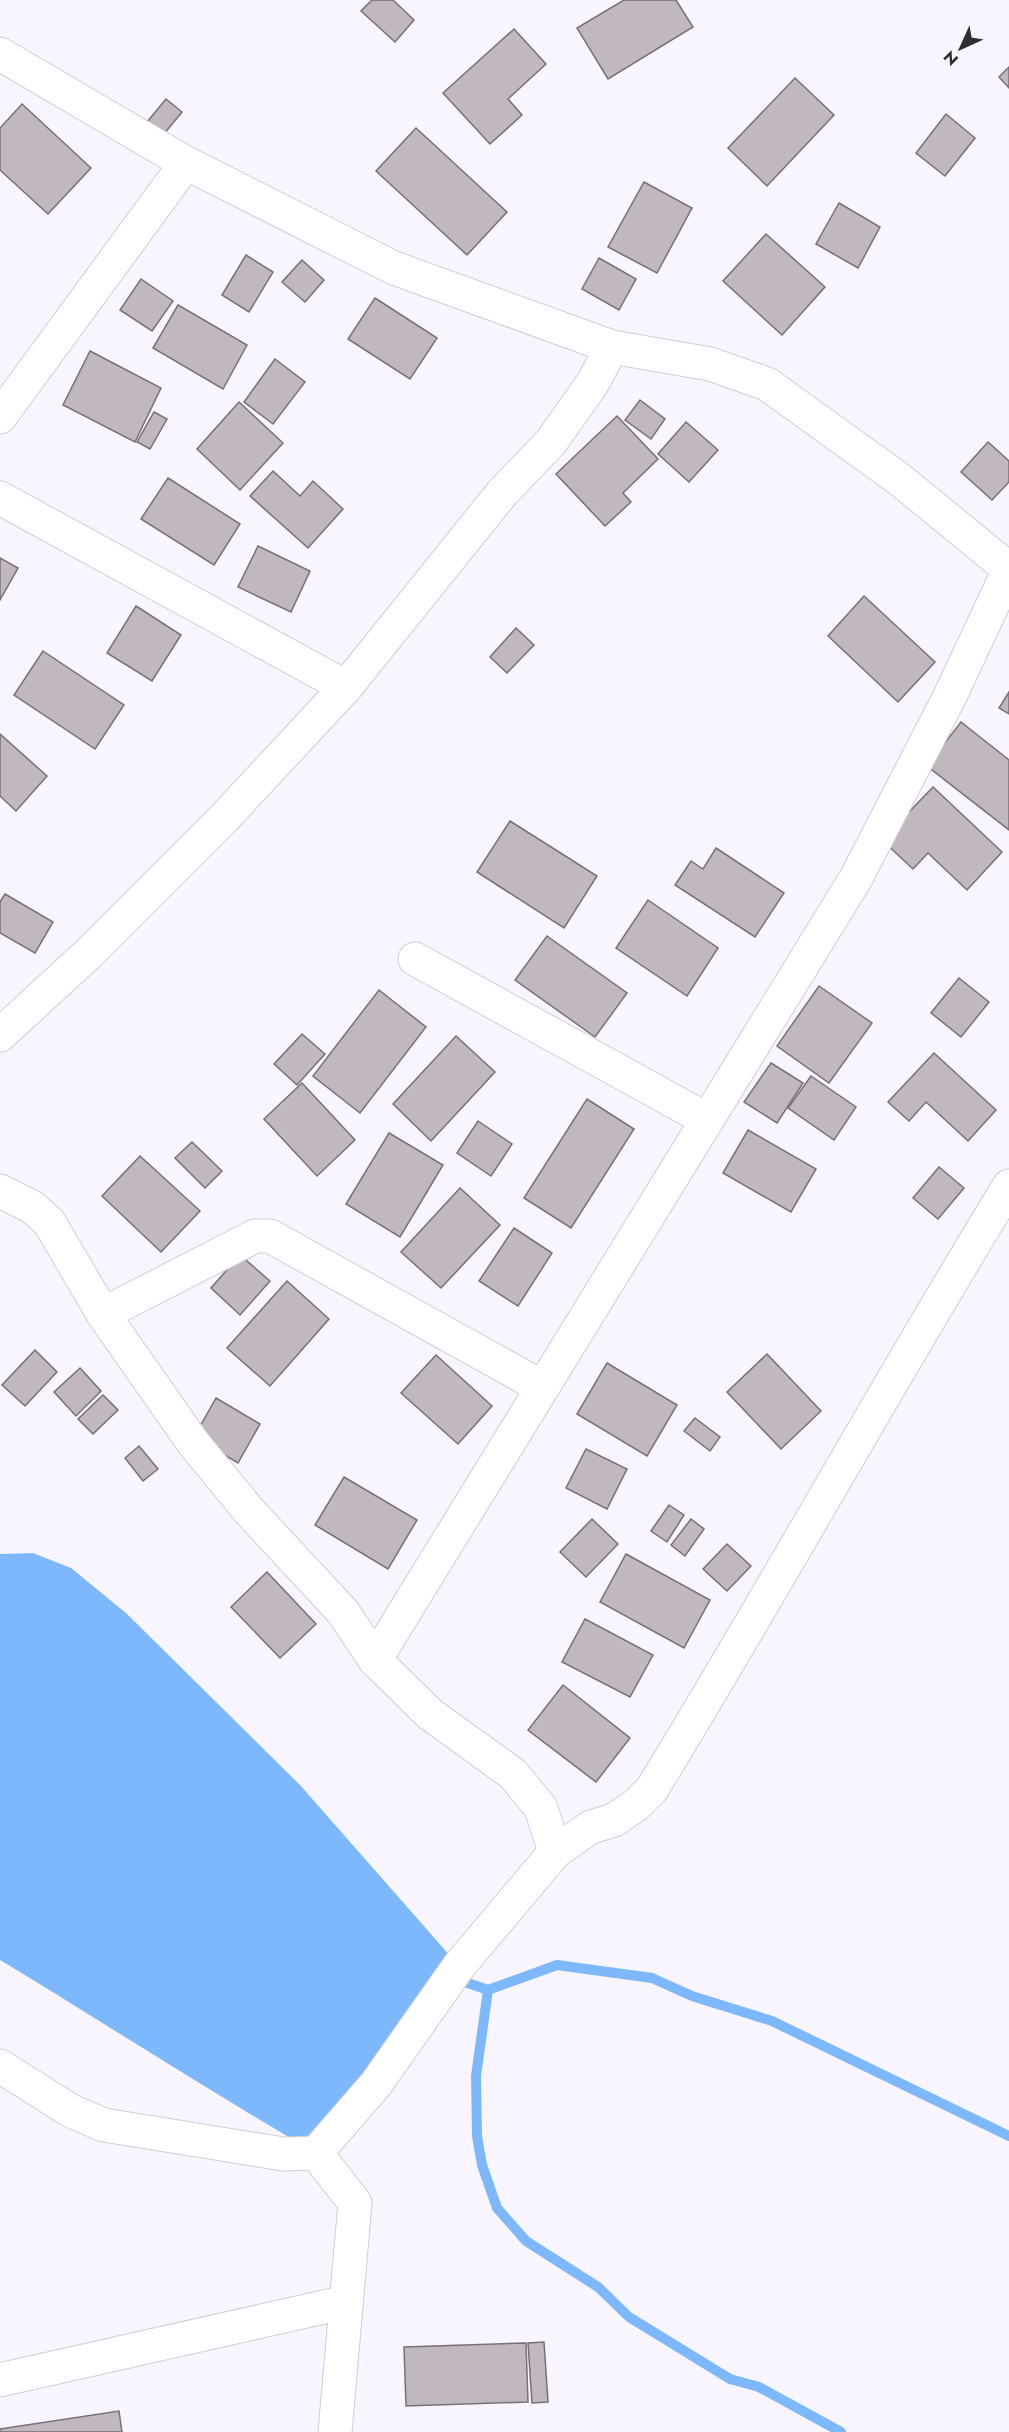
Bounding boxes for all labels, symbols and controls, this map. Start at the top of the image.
north arrow [931,18,991,78]
text: N [938,46,963,71]

